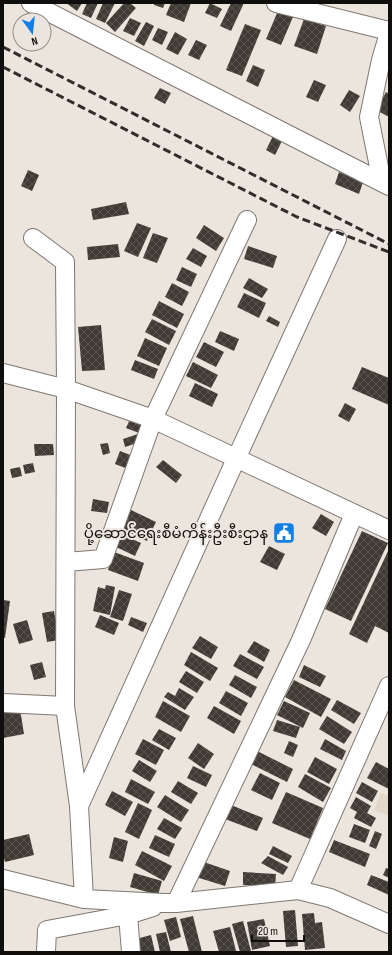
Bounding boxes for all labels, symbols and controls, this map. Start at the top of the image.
north arrow [12,12,52,52]
text: N [30,34,39,48]
public building icon: ပို့ဆောင်ရေးစီမံကိန်းဦးစီးဌာန [271,520,297,546]
place label: ပို့ဆောင်ရေးစီမံကိန်းဦးစီးဌာန [84,523,268,545]
scale bar [252,917,304,943]
text: 20 m [258,924,278,939]

